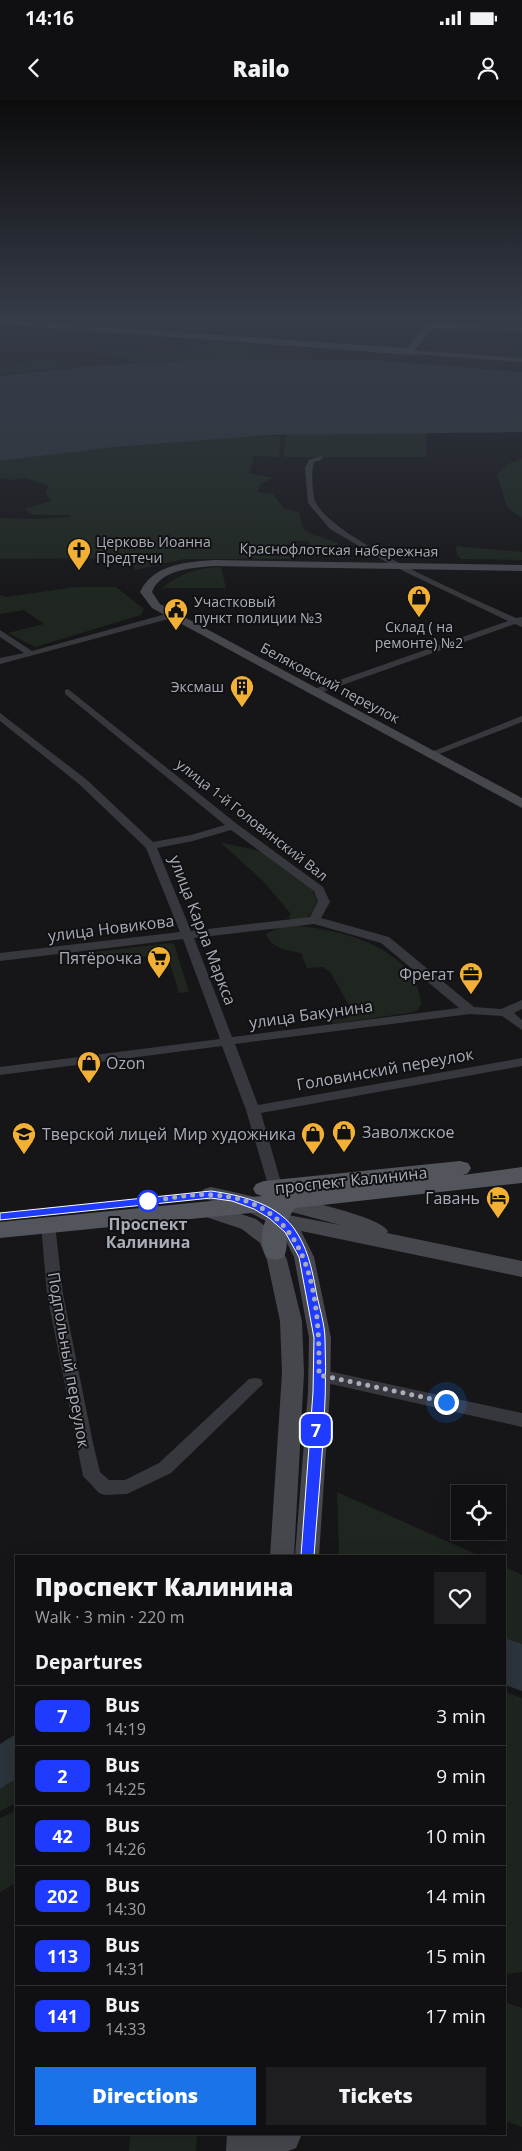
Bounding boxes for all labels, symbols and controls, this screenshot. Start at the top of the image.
text: 14:16 [25,5,74,31]
text: Railo [233,53,289,83]
icon: back [20,54,48,82]
icon: person [474,54,502,82]
place label: Церковь Иоанна Предтечи [96,532,211,567]
church icon: Церковь Иоанна Предтечи [66,537,92,571]
street label: Краснофлотская набережная [239,538,439,561]
shop icon: Склад ( на ремонте) №2 [406,584,432,618]
place label: Участковый пункт полиции №3 [194,592,323,627]
public building icon: Участковый пункт полиции №3 [163,597,189,631]
place label: Склад ( на ремонте) №2 [375,617,463,652]
street label: Беляковский переулок [257,638,404,728]
building icon: Эксмаш [229,674,255,708]
place label: Эксмаш [171,677,224,696]
street label: улица 1-й Головинский Вал [173,754,332,885]
street label: улица Карла Маркса [164,852,242,1008]
street label: улица Новикова [47,909,175,947]
supermarket icon: Пятёрочка [146,945,172,979]
place label: Пятёрочка [59,947,142,969]
office icon: Фрегат [458,961,484,995]
place label: Фрегат [399,963,454,985]
street label: улица Бакунина [248,994,374,1034]
street label: Головинский переулок [295,1042,476,1095]
shop icon: Ozon [76,1050,102,1084]
place label: Ozon [106,1052,145,1074]
shop icon: Заволжское [331,1119,357,1153]
school or university icon: Тверской лицей [11,1121,37,1155]
shop icon: Мир художника [300,1121,326,1155]
place label: Заволжское [362,1121,455,1143]
place label: Тверской лицей [42,1123,167,1145]
place label: Мир художника [173,1123,296,1145]
street label: проспект Калинина [274,1161,428,1199]
hotel icon: Гавань [485,1185,511,1219]
place label: Гавань [425,1187,480,1209]
marker: Проспект Калинина [137,1190,159,1212]
place label: Проспект Калинина [106,1213,190,1253]
street label: Подпольный переулок [43,1270,95,1450]
your location [434,1390,459,1415]
line badge: 7 [300,1414,332,1446]
text: 7 [311,1418,321,1442]
map controls [451,1485,506,1540]
button: locate [451,1485,506,1540]
text: Проспект Калинина [35,1570,293,1603]
button: heart [434,1572,486,1624]
text: Walk · 3 min · 220 m [35,1606,185,1628]
text: Departures [35,1649,142,1675]
text: Bus [105,1692,140,1718]
text: 3 min [436,1703,486,1729]
text: 7 [57,1704,68,1728]
text: 14:19 [105,1718,146,1740]
text: Bus [105,1752,140,1778]
text: 9 min [436,1763,486,1789]
text: 2 [57,1764,68,1788]
text: 14:25 [105,1778,146,1800]
text: Bus [105,1812,140,1838]
text: 10 min [425,1823,486,1849]
text: 42 [52,1824,73,1848]
text: 14:26 [105,1838,146,1860]
text: Bus [105,1872,140,1898]
text: 14 min [425,1883,486,1909]
text: 202 [47,1884,78,1908]
text: 14:30 [105,1898,146,1920]
text: Bus [105,1932,140,1958]
text: 15 min [425,1943,486,1969]
text: 113 [47,1944,78,1968]
text: 14:31 [105,1958,146,1980]
text: Bus [105,1992,140,2018]
text: 17 min [425,2003,486,2029]
text: 141 [47,2004,78,2028]
text: 14:33 [105,2018,146,2040]
button: Directions [35,2067,256,2125]
button: Tickets [266,2067,486,2125]

